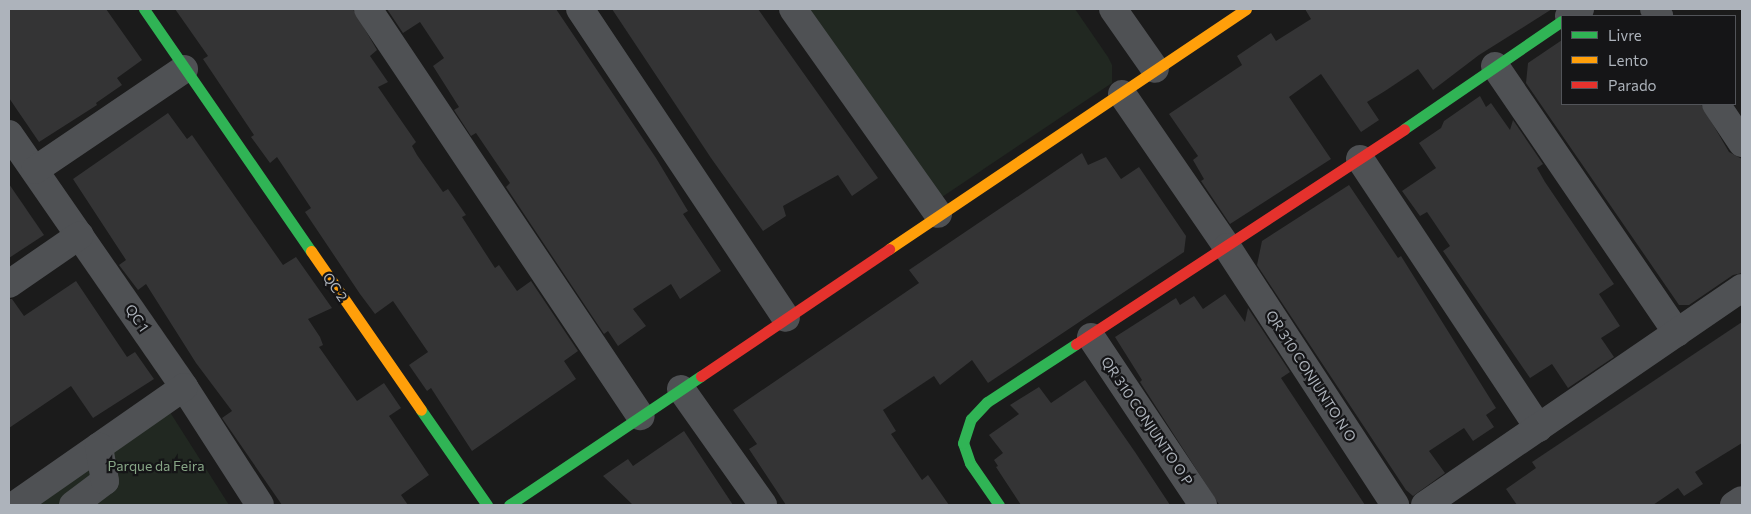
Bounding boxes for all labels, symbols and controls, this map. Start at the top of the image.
legend [1561,15,1736,105]
text: Livre [1608,26,1642,44]
text: Lento [1608,51,1648,69]
text: Parado [1608,76,1657,94]
street label: QC 2 [319,269,351,305]
street label: QC 1 [122,301,152,335]
street label: QR 310 CONJUNTO N O [1262,307,1360,445]
street label: QR 310 CONJUNTO O P [1098,354,1196,488]
park label: Parque da Feira [107,458,205,474]

